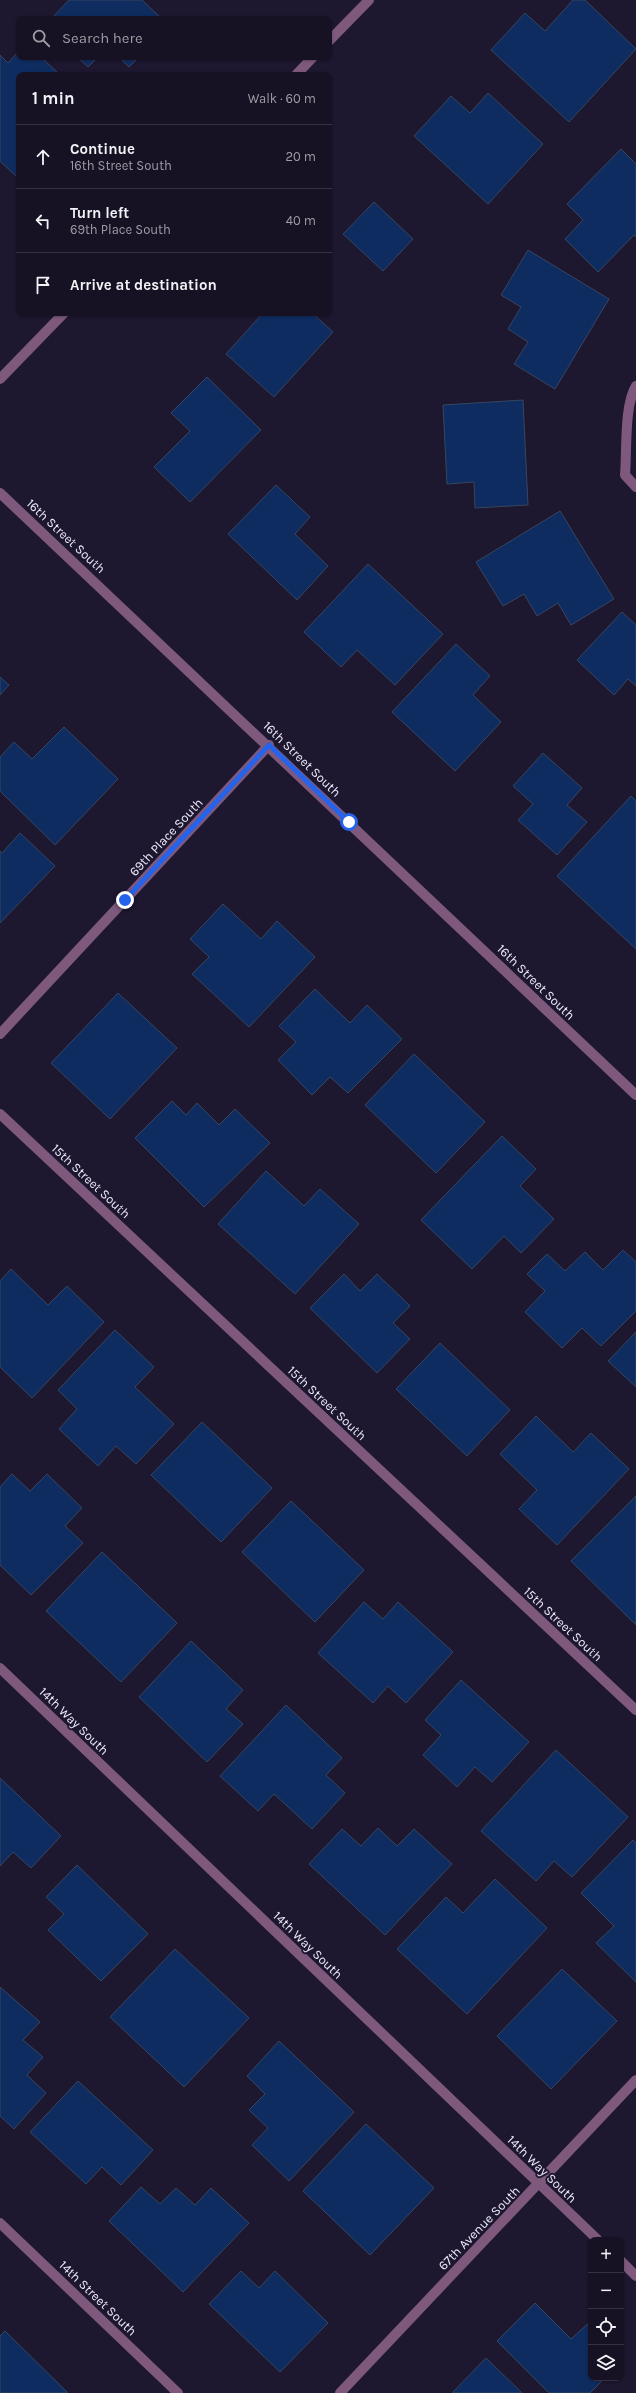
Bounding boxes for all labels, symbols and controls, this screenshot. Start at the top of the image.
search box [16,16,332,60]
icon: search [30,27,52,49]
text: Search here [62,29,143,47]
text: 1 min [32,88,75,108]
text: Walk · 60 m [248,91,316,106]
text: Continue [70,140,135,158]
icon: ahead [32,146,54,168]
text: 20 m [286,149,316,164]
text: 16th Street South [70,158,172,173]
text: Turn left [70,204,129,222]
icon: left [32,210,54,232]
text: 40 m [286,213,316,228]
text: 69th Place South [70,222,171,237]
icon: arrive [32,274,54,296]
text: Arrive at destination [70,276,217,294]
street label: 16th Street South [24,496,108,576]
street label: 16th Street South [260,718,344,800]
street label: 69th Place South [126,795,206,879]
route start [340,813,358,831]
route end [116,891,134,909]
street label: 16th Street South [494,941,578,1023]
street label: 15th Street South [49,1141,133,1221]
street label: 15th Street South [285,1363,369,1443]
street label: 15th Street South [521,1584,605,1664]
street label: 14th Way South [36,1684,112,1758]
street label: 14th Way South [270,1908,346,1982]
street label: 14th Way South [504,2132,580,2206]
street label: 67th Avenue South [435,2183,523,2273]
map controls [588,2237,624,2381]
button: + [588,2237,624,2273]
street label: 14th Street South [56,2257,140,2339]
button: − [588,2273,624,2309]
button: locate [588,2309,624,2345]
button: layers [588,2345,624,2381]

